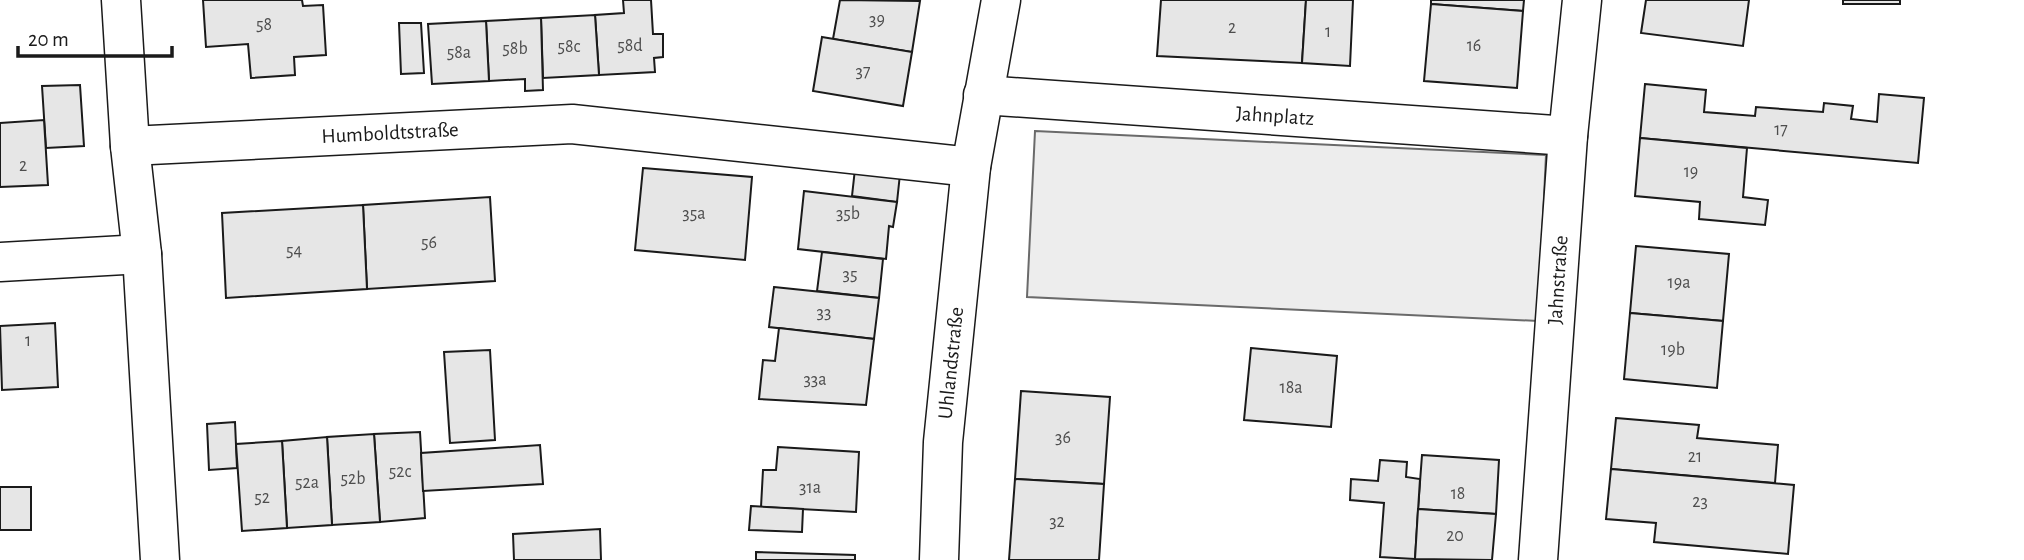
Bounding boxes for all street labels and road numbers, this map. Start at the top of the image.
street label: Jahnplatz [1235,103,1315,129]
street label: Humboldtstraße [321,119,459,147]
street label: Jahnstraße [1544,235,1572,325]
street label: Uhlandstraße [935,306,967,420]

